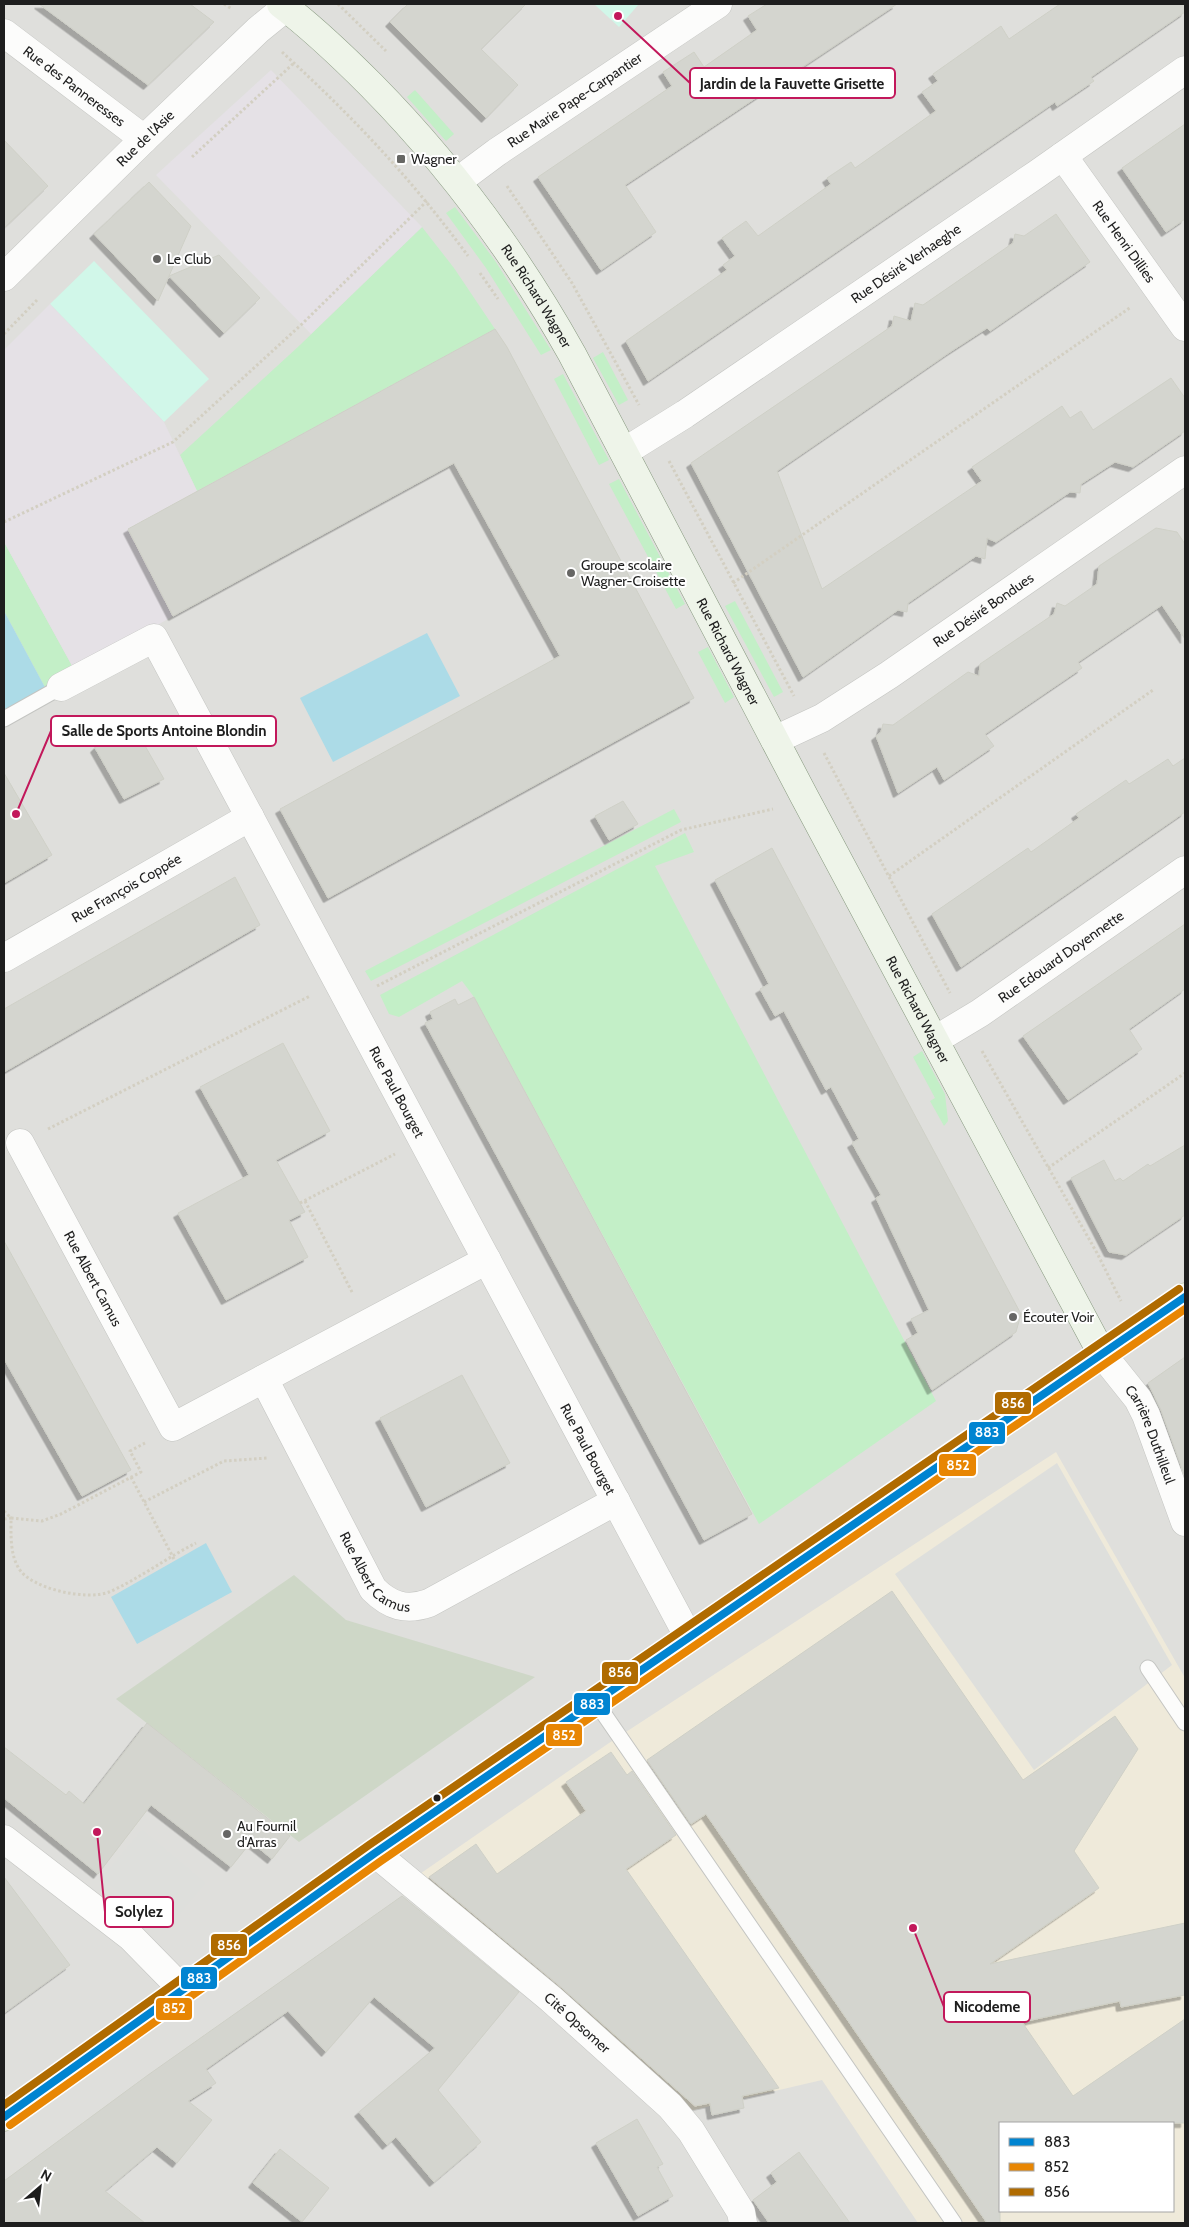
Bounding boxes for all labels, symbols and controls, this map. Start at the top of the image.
street label: Rue des Panneresses [20,42,129,131]
street label: Rue Marie Pape-Carpantier [504,48,646,152]
callout: Jardin de la Fauvette Grisette [690,68,895,98]
text: Jardin de la Fauvette Grisette [699,75,885,93]
street label: Rue de l'Asie [112,106,178,170]
place label: Wagner [411,150,457,168]
marker: Wagner [395,153,407,165]
street label: Rue Henri Dillies [1089,197,1160,286]
street label: Rue Désiré Verhaeghe [847,220,964,307]
street label: Rue Richard Wagner [497,241,576,351]
place label: Le Club [167,250,211,268]
marker: Le Club [151,253,163,265]
place label: Groupe scolaire Wagner-Croisette [581,556,685,590]
marker: Groupe scolaire Wagner-Croisette [565,567,577,579]
street label: Rue Désiré Bondues [929,569,1037,651]
street label: Rue Richard Wagner [693,595,764,709]
callout: Salle de Sports Antoine Blondin [51,716,276,746]
text: Salle de Sports Antoine Blondin [61,722,267,740]
street label: Rue François Coppée [68,849,184,926]
street label: Rue Edouard Doyennette [994,907,1127,1007]
street label: Rue Richard Wagner [882,953,954,1067]
street label: Rue Paul Bourget [365,1043,429,1141]
street label: Rue Albert Camus [60,1228,126,1330]
place label: Écouter Voir [1023,1308,1095,1326]
marker: Écouter Voir [1007,1311,1019,1323]
street label: Carrière Duthilleul [1121,1381,1180,1487]
line badge: 856 [994,1391,1032,1415]
text: 856 [1001,1394,1025,1412]
street label: Rue Paul Bourget [556,1400,620,1498]
line badge: 883 [968,1421,1006,1445]
text: 883 [975,1423,999,1441]
line badge: 852 [938,1453,977,1477]
text: 852 [946,1456,970,1474]
street label: Rue Albert Camus [336,1528,411,1616]
line badge: 856 [601,1661,639,1685]
text: 856 [608,1663,632,1681]
line badge: 883 [573,1692,611,1716]
text: 883 [580,1695,604,1713]
line badge: 852 [545,1723,583,1747]
text: 852 [552,1726,576,1744]
unlabelled marker [432,1793,442,1803]
place label: Au Fournil d'Arras [237,1817,297,1851]
marker: Au Fournil d'Arras [221,1828,233,1840]
callout: Solylez [105,1897,173,1927]
text: Solylez [115,1903,163,1921]
line badge: 856 [210,1933,248,1957]
text: 856 [217,1936,241,1954]
line badge: 883 [180,1966,218,1990]
text: 883 [187,1969,211,1987]
street label: Cité Opsomer [541,1988,615,2057]
callout: Nicodeme [944,1992,1030,2022]
line badge: 852 [155,1997,193,2021]
text: Nicodeme [954,1998,1020,2016]
text: 852 [162,1999,186,2017]
legend [999,2122,1174,2212]
text: 883 [1044,2133,1070,2151]
text: 852 [1044,2158,1069,2176]
north arrow [15,2162,65,2212]
text: N [38,2165,55,2186]
text: 856 [1044,2183,1070,2201]

